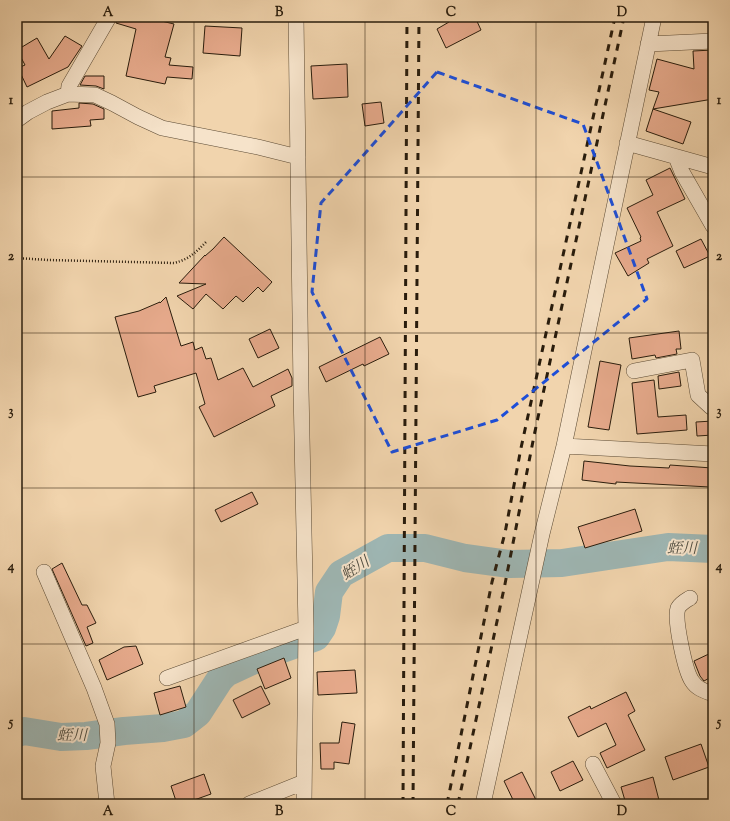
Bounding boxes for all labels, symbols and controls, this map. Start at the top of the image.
text: A [103,4,114,22]
text: B [275,4,284,22]
text: C [446,4,456,22]
text: D [617,4,627,22]
text: 1 [9,92,14,110]
text: 1 [717,92,722,110]
text: 2 [8,248,15,266]
text: 2 [716,248,723,266]
text: 3 [8,403,14,421]
text: 3 [716,403,722,421]
water label: 蛭川 [667,539,699,560]
water label: 蛭川 [338,551,376,586]
text: 4 [7,558,15,576]
text: 4 [715,558,723,576]
text: 5 [8,714,14,732]
text: 5 [716,714,722,732]
water label: 蛭川 [57,726,89,747]
text: A [103,803,114,821]
text: B [275,803,284,821]
text: C [446,803,456,821]
text: D [617,803,627,821]

